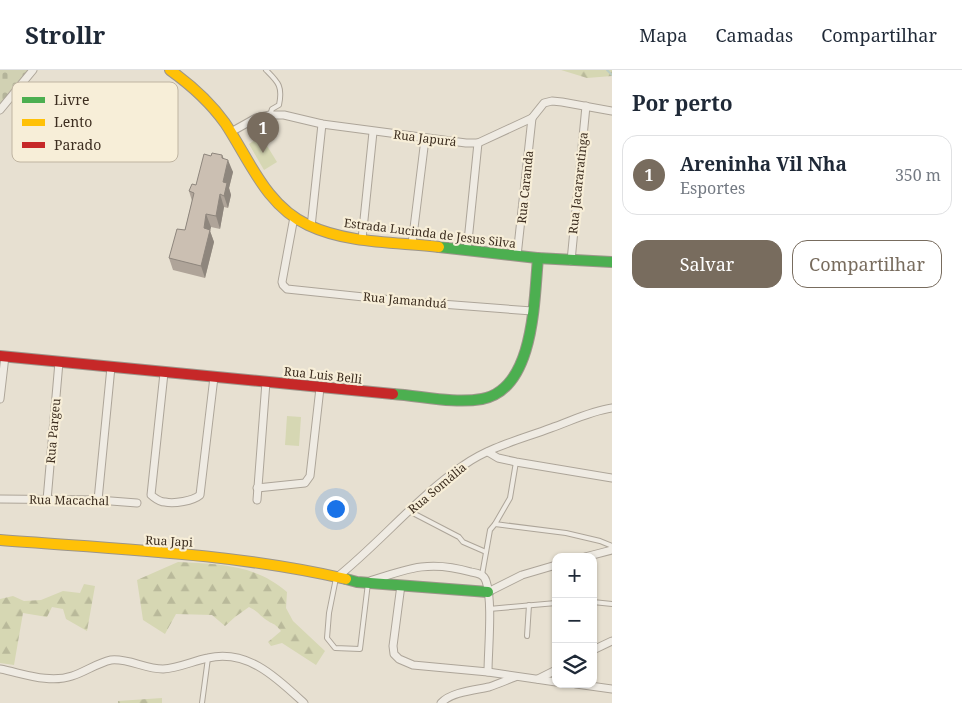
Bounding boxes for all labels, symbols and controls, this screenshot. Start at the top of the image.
text: Strollr [25,18,105,51]
text: Mapa [639,23,688,47]
text: Camadas [716,23,793,47]
text: Compartilhar [821,23,937,47]
legend [12,82,178,162]
text: Por perto [632,89,733,117]
text: Livre [54,90,89,109]
text: Lento [54,112,92,131]
pin: 1 [247,112,279,153]
street label: Rua Japurá [392,126,458,150]
street label: Rua Jacararatinga [564,131,592,235]
text: Parado [54,135,101,154]
street label: Rua Caranda [513,149,537,224]
text: Areninha Vil Nha [680,151,847,177]
text: 1 [644,164,654,186]
text: 350 m [895,164,941,186]
text: Esportes [680,177,745,199]
street label: Estrada Lucinda de Jesus Silva [343,214,517,252]
button: Salvar [632,240,782,288]
button: Compartilhar [792,240,942,288]
street label: Rua Jamanduá [362,288,448,312]
street label: Rua Luis Belli [283,362,363,388]
street label: Rua Pargeu [42,397,64,464]
street label: Rua Somália [404,458,470,517]
street label: Rua Macachal [29,491,109,509]
your location [323,496,349,522]
street label: Rua Japi [145,531,193,551]
map controls [552,553,597,688]
button: + [552,553,597,598]
button: − [552,598,597,643]
button: layers [552,643,597,688]

